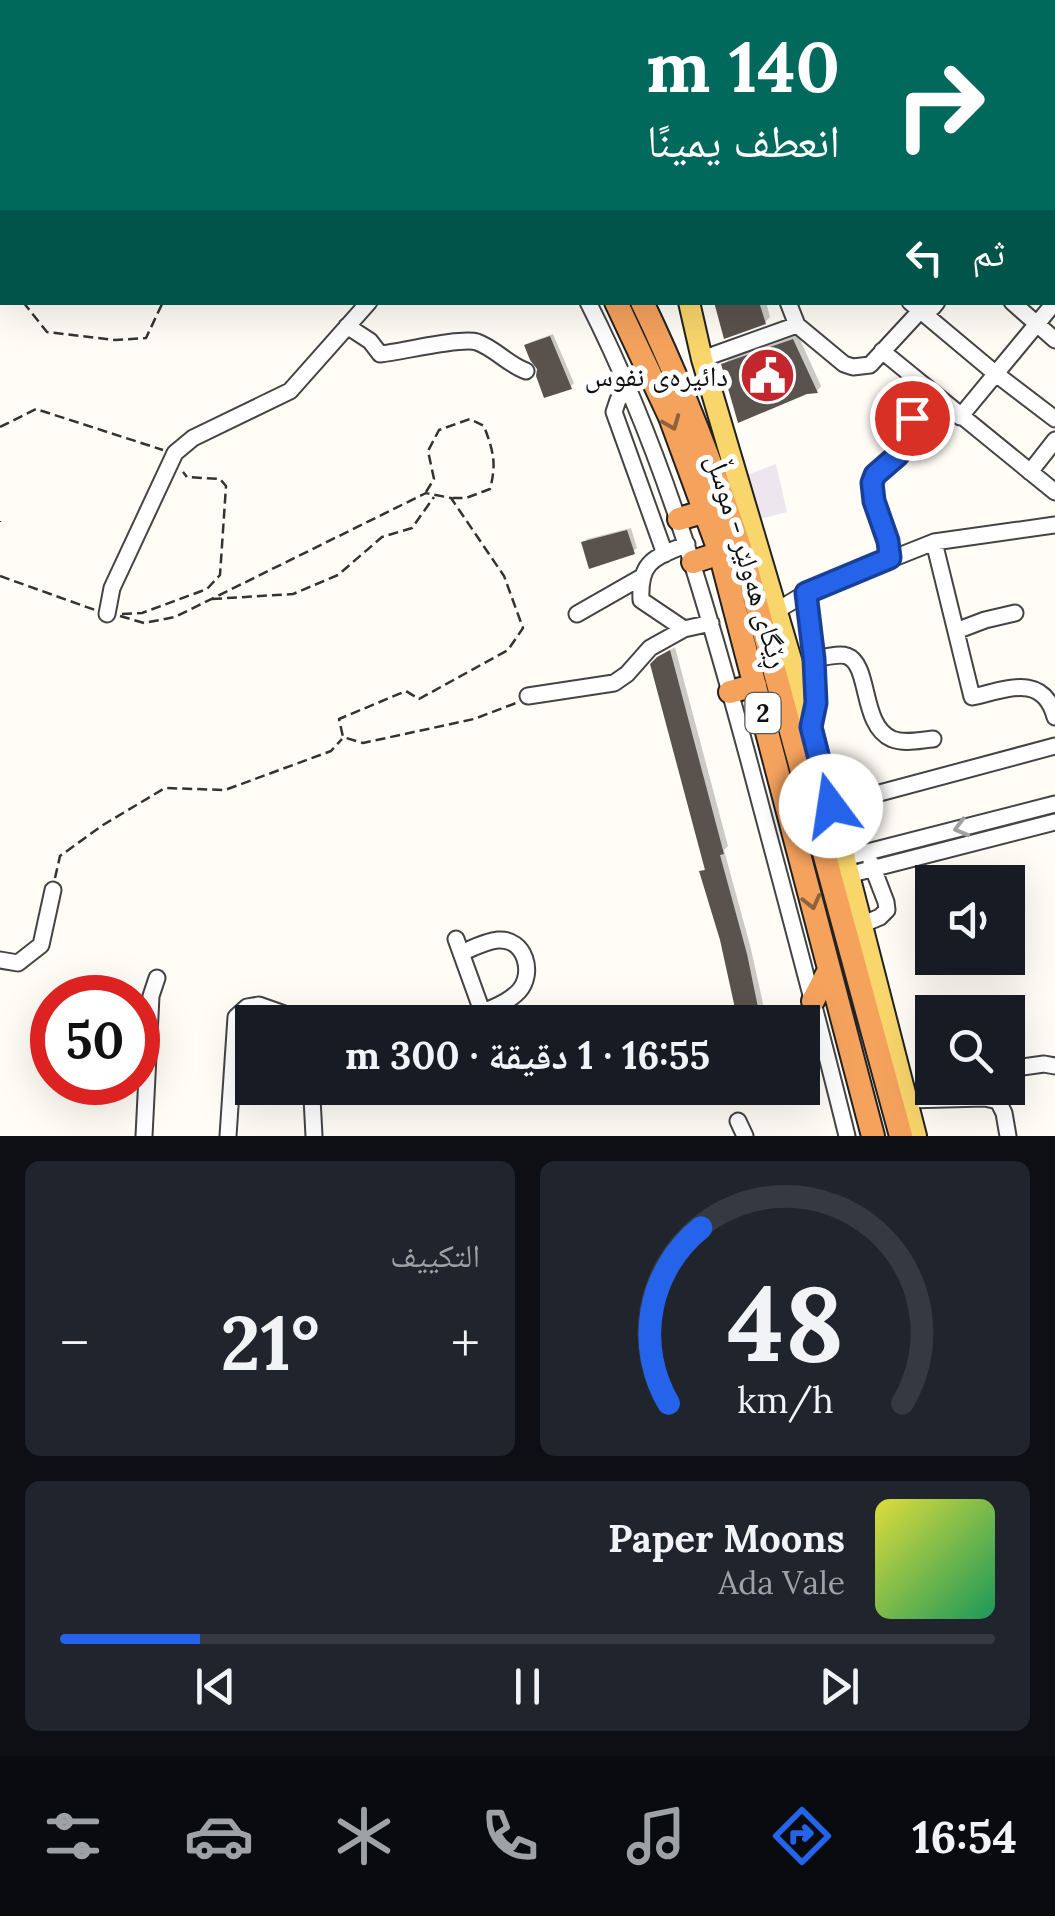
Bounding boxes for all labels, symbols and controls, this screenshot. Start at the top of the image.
text: 140 m [646,22,840,111]
icon: right [875,40,1005,170]
text: انعطف يمينًا [647,112,840,169]
text: ثم [972,228,1005,276]
icon: left [897,230,952,285]
public building icon: دائیرەی نفوس [737,346,797,406]
place label: دائیرەی نفوس [585,358,728,394]
pin [870,376,955,461]
icon: arrive [885,391,940,446]
one-way arrow [660,413,680,430]
street label: ڕێگای هەولێر - موسڵ [695,450,798,673]
road number: 2 [746,693,780,733]
position arrow [779,754,883,858]
one-way arrow [953,817,970,838]
map controls [915,865,1025,1105]
button: sound [915,865,1025,975]
one-way arrow [800,893,821,910]
speed limit sign: 50 [30,975,160,1105]
button: search [915,995,1025,1105]
text: 16:55 · 1 دقيقة · 300 m [345,1031,710,1079]
text: التكييف [390,1235,480,1276]
text: 48 [727,1256,843,1389]
text: 21° [220,1295,320,1391]
text: − [60,1308,89,1378]
text: + [451,1308,480,1378]
text: km/h [737,1377,833,1423]
text: Paper Moons [608,1514,845,1562]
text: Ada Vale [718,1562,845,1603]
icon: previous [188,1659,243,1714]
icon: pause [500,1659,555,1714]
icon: next [812,1659,867,1714]
icon: filters [38,1801,108,1871]
icon: car [184,1801,254,1871]
icon: climate [329,1801,399,1871]
icon: phone [475,1801,545,1871]
icon: music [621,1801,691,1871]
icon: directions [767,1801,837,1871]
text: 16:54 [912,1808,1017,1865]

